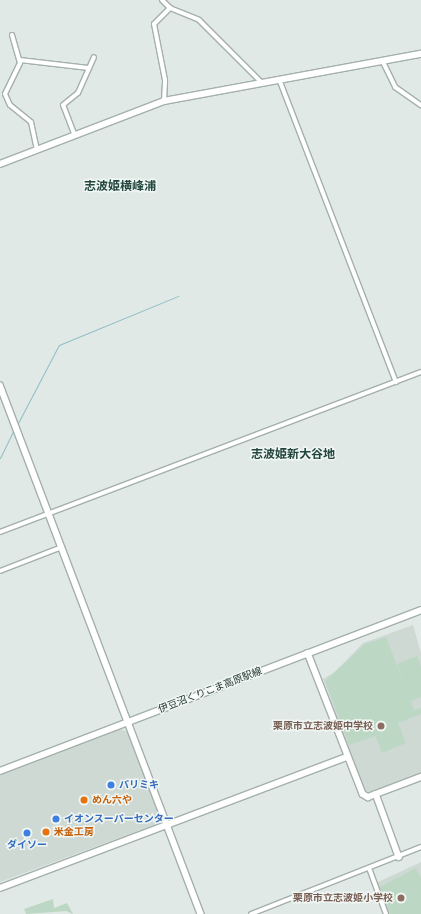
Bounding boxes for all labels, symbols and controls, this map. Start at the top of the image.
district label: 志波姫横峰浦 [84,179,156,193]
district label: 志波姫新大谷地 [251,447,335,461]
street label: 伊豆沼くりこま高原駅線 [157,665,263,715]
place label: 栗原市立志波姫中学校 [273,720,373,732]
marker: 栗原市立志波姫中学校 [376,721,386,731]
place label: パリミキ [119,779,159,791]
marker: パリミキ [106,780,116,790]
place label: めん六や [92,794,132,806]
marker: めん六や [79,795,89,805]
place label: イオンスーパーセンター [64,813,174,825]
marker: イオンスーパーセンター [51,814,61,824]
place label: 米金工房 [54,826,94,838]
marker: 米金工房 [41,827,51,837]
marker: ダイソー [22,828,32,838]
place label: ダイソー [7,839,47,851]
place label: 栗原市立志波姫小学校 [293,892,393,904]
marker: 栗原市立志波姫小学校 [396,893,406,903]

